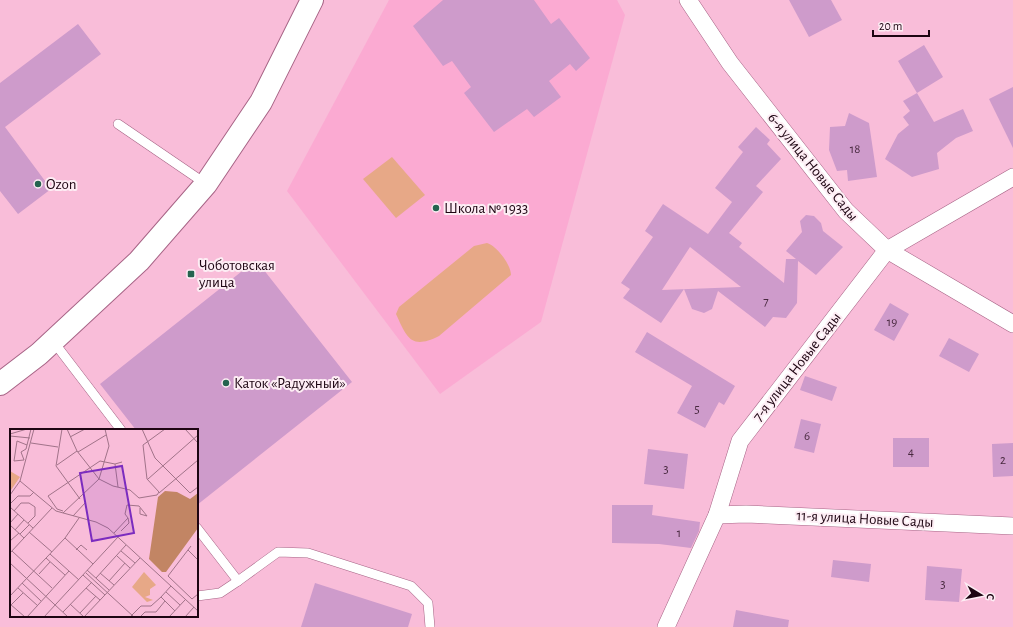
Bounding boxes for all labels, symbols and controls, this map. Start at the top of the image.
scale bar [873,12,929,38]
text: 20 m [879,20,902,32]
street label: 6-я улица Новые Сады [765,110,861,224]
house number: 18 [850,143,860,156]
place label: Ozon [46,177,76,192]
marker: Ozon [33,179,43,189]
place label: Школа № 1933 [444,201,528,216]
marker: Школа № 1933 [431,203,441,213]
place label: Чоботовская улица [198,258,275,290]
marker: Чоботовская улица [186,269,196,279]
house number: 7 [763,295,769,308]
street label: 7-я улица Новые Сады [750,310,844,424]
house number: 19 [887,316,897,329]
place label: Каток «Радужный» [234,376,346,391]
marker: Каток «Радужный» [221,378,231,388]
house number: 5 [694,403,700,416]
inset map [10,429,198,617]
house number: 6 [804,430,810,443]
house number: 4 [908,446,914,459]
house number: 2 [1000,454,1006,467]
house number: 3 [663,463,669,476]
street label: 11-я улица Новые Сады [796,508,934,530]
house number: 1 [677,527,681,540]
north arrow [961,575,1001,615]
house number: 3 [940,578,946,591]
text: С [984,593,996,601]

